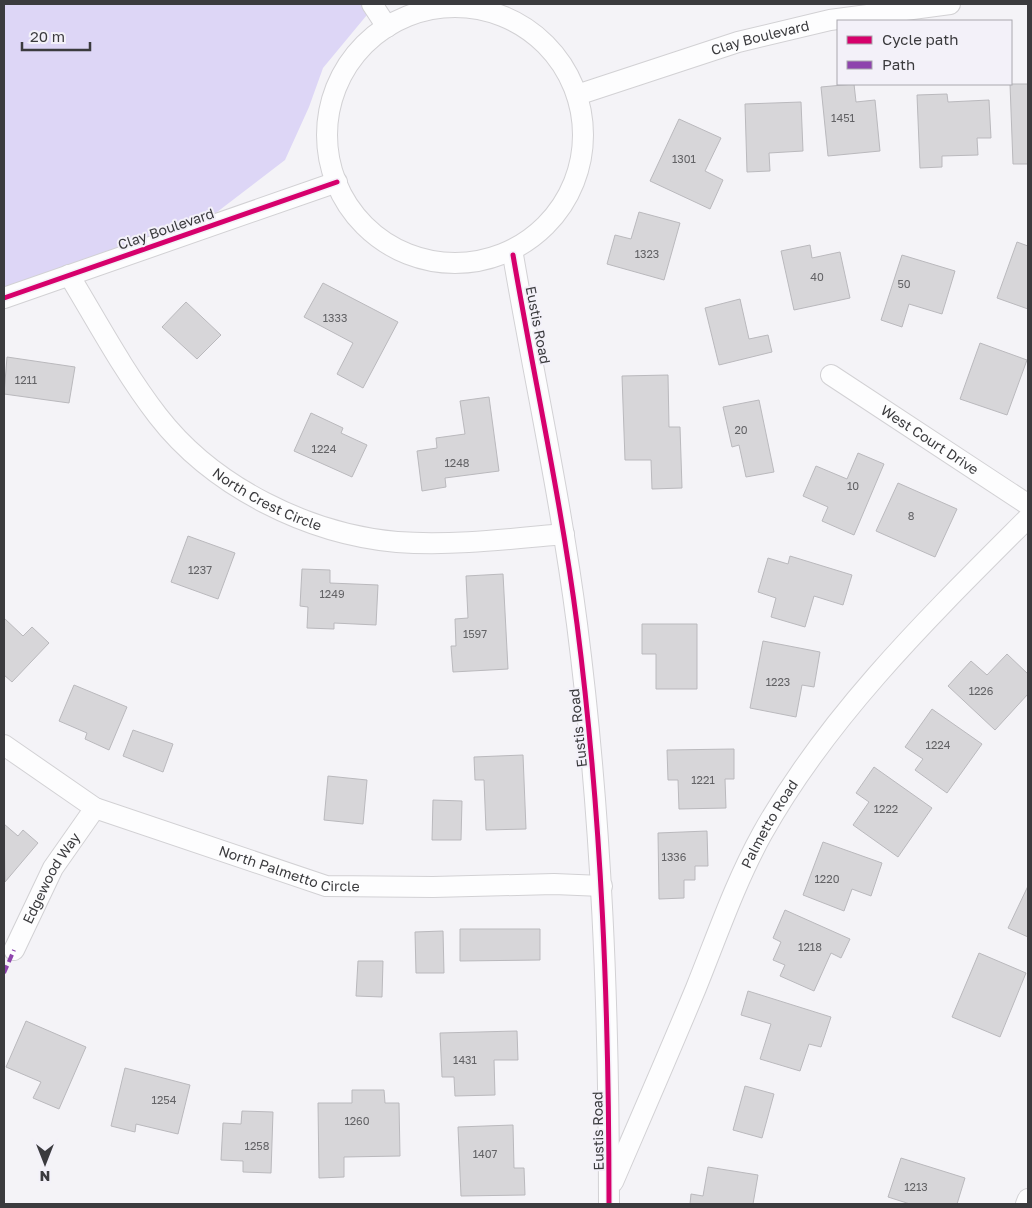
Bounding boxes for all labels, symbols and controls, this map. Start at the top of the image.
street label: Clay Boulevard [709,16,811,58]
scale bar [22,20,90,52]
legend [837,20,1012,85]
text: 20 m [30,27,65,45]
text: Cycle path [882,30,958,48]
text: Path [882,55,915,73]
house number: 1451 [831,111,855,124]
house number: 1301 [672,152,696,165]
street label: Clay Boulevard [115,204,216,253]
house number: 1323 [635,247,659,260]
house number: 40 [810,270,824,283]
house number: 50 [897,277,911,290]
street label: Eustis Road [523,285,554,365]
house number: 1333 [323,311,347,324]
house number: 1211 [15,373,37,386]
street label: West Court Drive [878,401,982,478]
house number: 20 [734,423,748,436]
house number: 1224 [312,442,337,455]
house number: 1248 [444,456,470,469]
street label: North Crest Circle [209,464,324,534]
house number: 10 [847,479,859,492]
house number: 8 [908,509,915,522]
house number: 1237 [188,563,212,576]
house number: 1249 [319,587,345,600]
house number: 1597 [463,627,487,640]
house number: 1223 [766,675,790,688]
house number: 1226 [969,684,994,697]
street label: Eustis Road [565,688,590,768]
house number: 1224 [926,738,951,751]
house number: 1221 [691,773,715,786]
street label: Palmetto Road [737,776,801,871]
house number: 1222 [874,802,898,815]
street label: Edgewood Way [19,829,83,926]
street label: North Palmetto Circle [217,841,360,895]
house number: 1336 [662,850,687,863]
house number: 1220 [815,872,840,885]
house number: 1218 [798,940,822,953]
house number: 1431 [453,1053,477,1066]
street label: Eustis Road [588,1091,607,1171]
house number: 1254 [152,1093,177,1106]
house number: 1260 [344,1114,370,1127]
north arrow [20,1138,70,1188]
house number: 1258 [245,1139,270,1152]
house number: 1407 [473,1147,498,1160]
text: N [40,1168,50,1185]
house number: 1213 [904,1180,928,1193]

